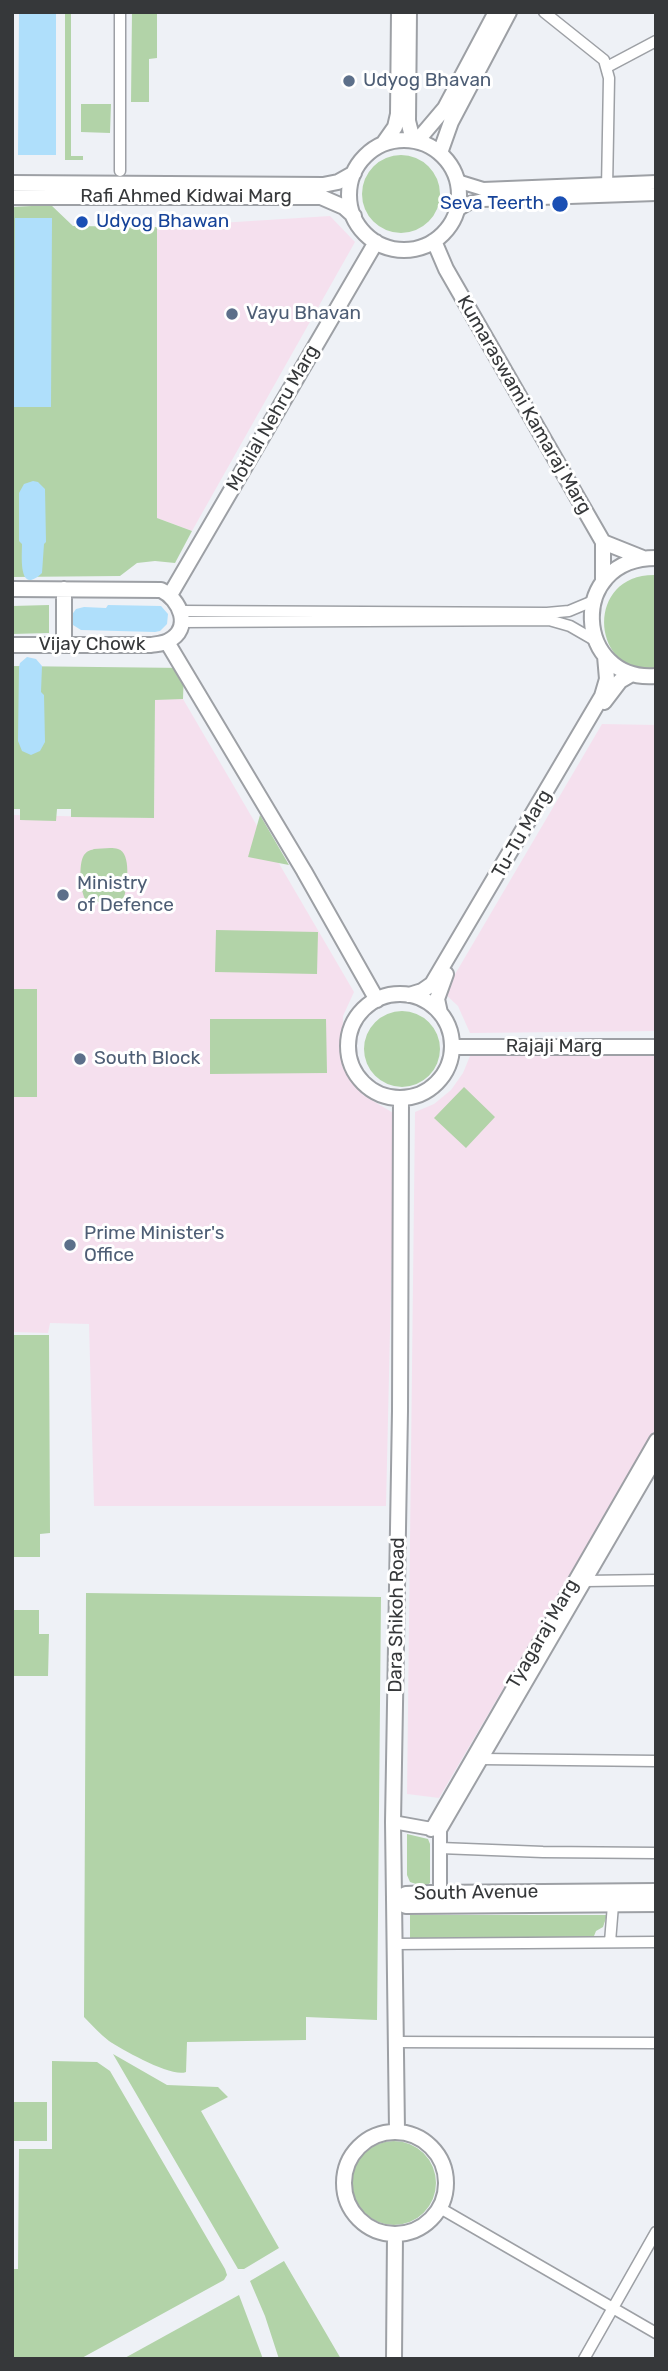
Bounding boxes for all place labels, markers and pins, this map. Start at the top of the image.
place label: Udyog Bhavan [363,70,491,92]
marker: Udyog Bhavan [341,73,357,89]
place label: Seva Teerth [440,193,544,215]
marker: Seva Teerth [550,194,570,214]
place label: Udyog Bhawan [96,211,229,233]
marker: Udyog Bhawan [74,214,90,230]
place label: Vayu Bhavan [246,303,361,325]
marker: Vayu Bhavan [224,306,240,322]
place label: Ministry of Defence [77,873,174,917]
marker: Ministry of Defence [55,887,71,903]
place label: South Block [94,1048,200,1070]
marker: South Block [72,1051,88,1067]
place label: Prime Minister's Office [84,1223,224,1267]
marker: Prime Minister's Office [62,1237,78,1253]

